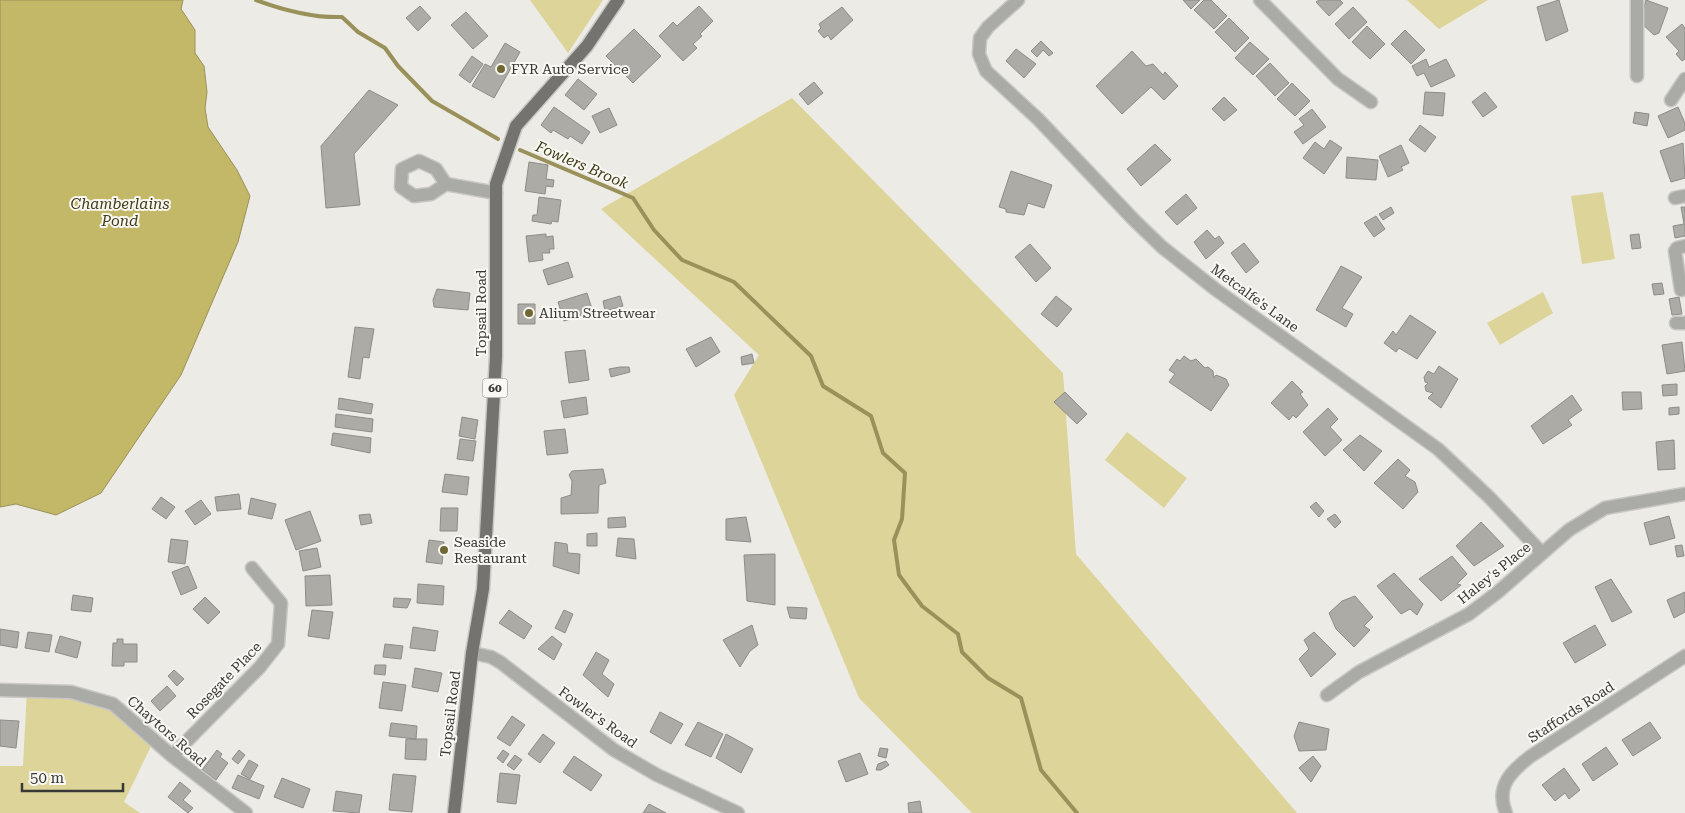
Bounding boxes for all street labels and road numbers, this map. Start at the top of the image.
street label: Metcalfe's Lane [1208,261,1302,335]
street label: Topsail Road [473,269,489,357]
road number: 60 [482,378,508,398]
street label: Haley's Place [1454,539,1534,607]
street label: Rosegate Place [184,638,265,722]
street label: Topsail Road [437,670,463,758]
street label: Staffords Road [1525,678,1617,746]
street label: Fowler's Road [556,683,640,751]
street label: Chaytors Road [124,692,210,770]

